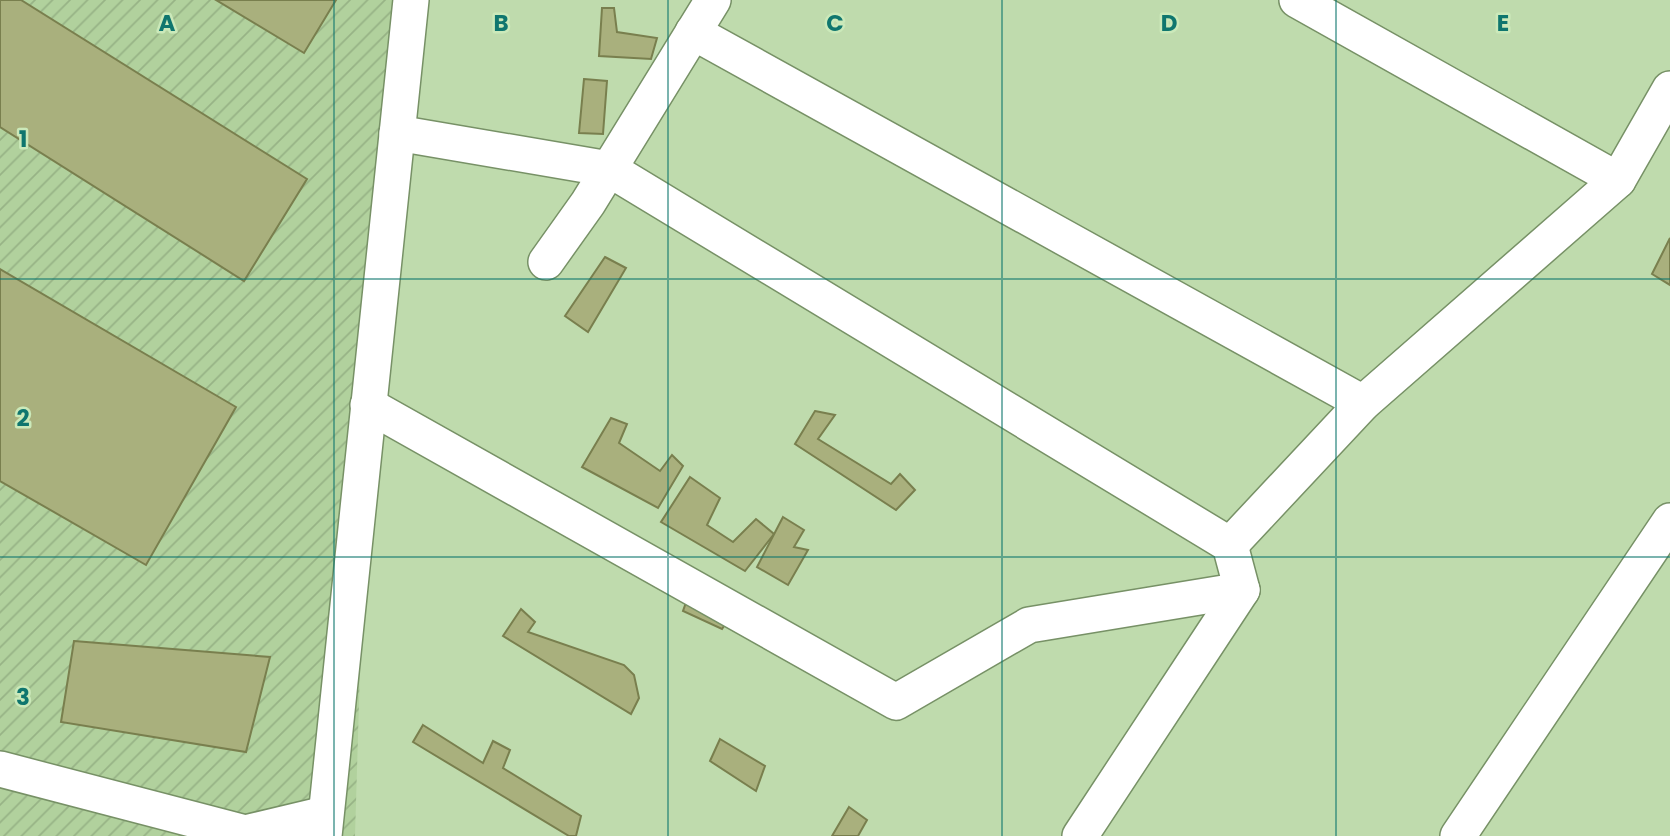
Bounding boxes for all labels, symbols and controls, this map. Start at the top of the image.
text: A [159,7,176,39]
text: B [493,7,509,39]
text: C [826,7,844,39]
text: D [1161,7,1177,39]
text: E [1497,7,1509,39]
text: 1 [19,123,27,155]
text: 2 [16,402,30,434]
text: 3 [16,681,30,713]

